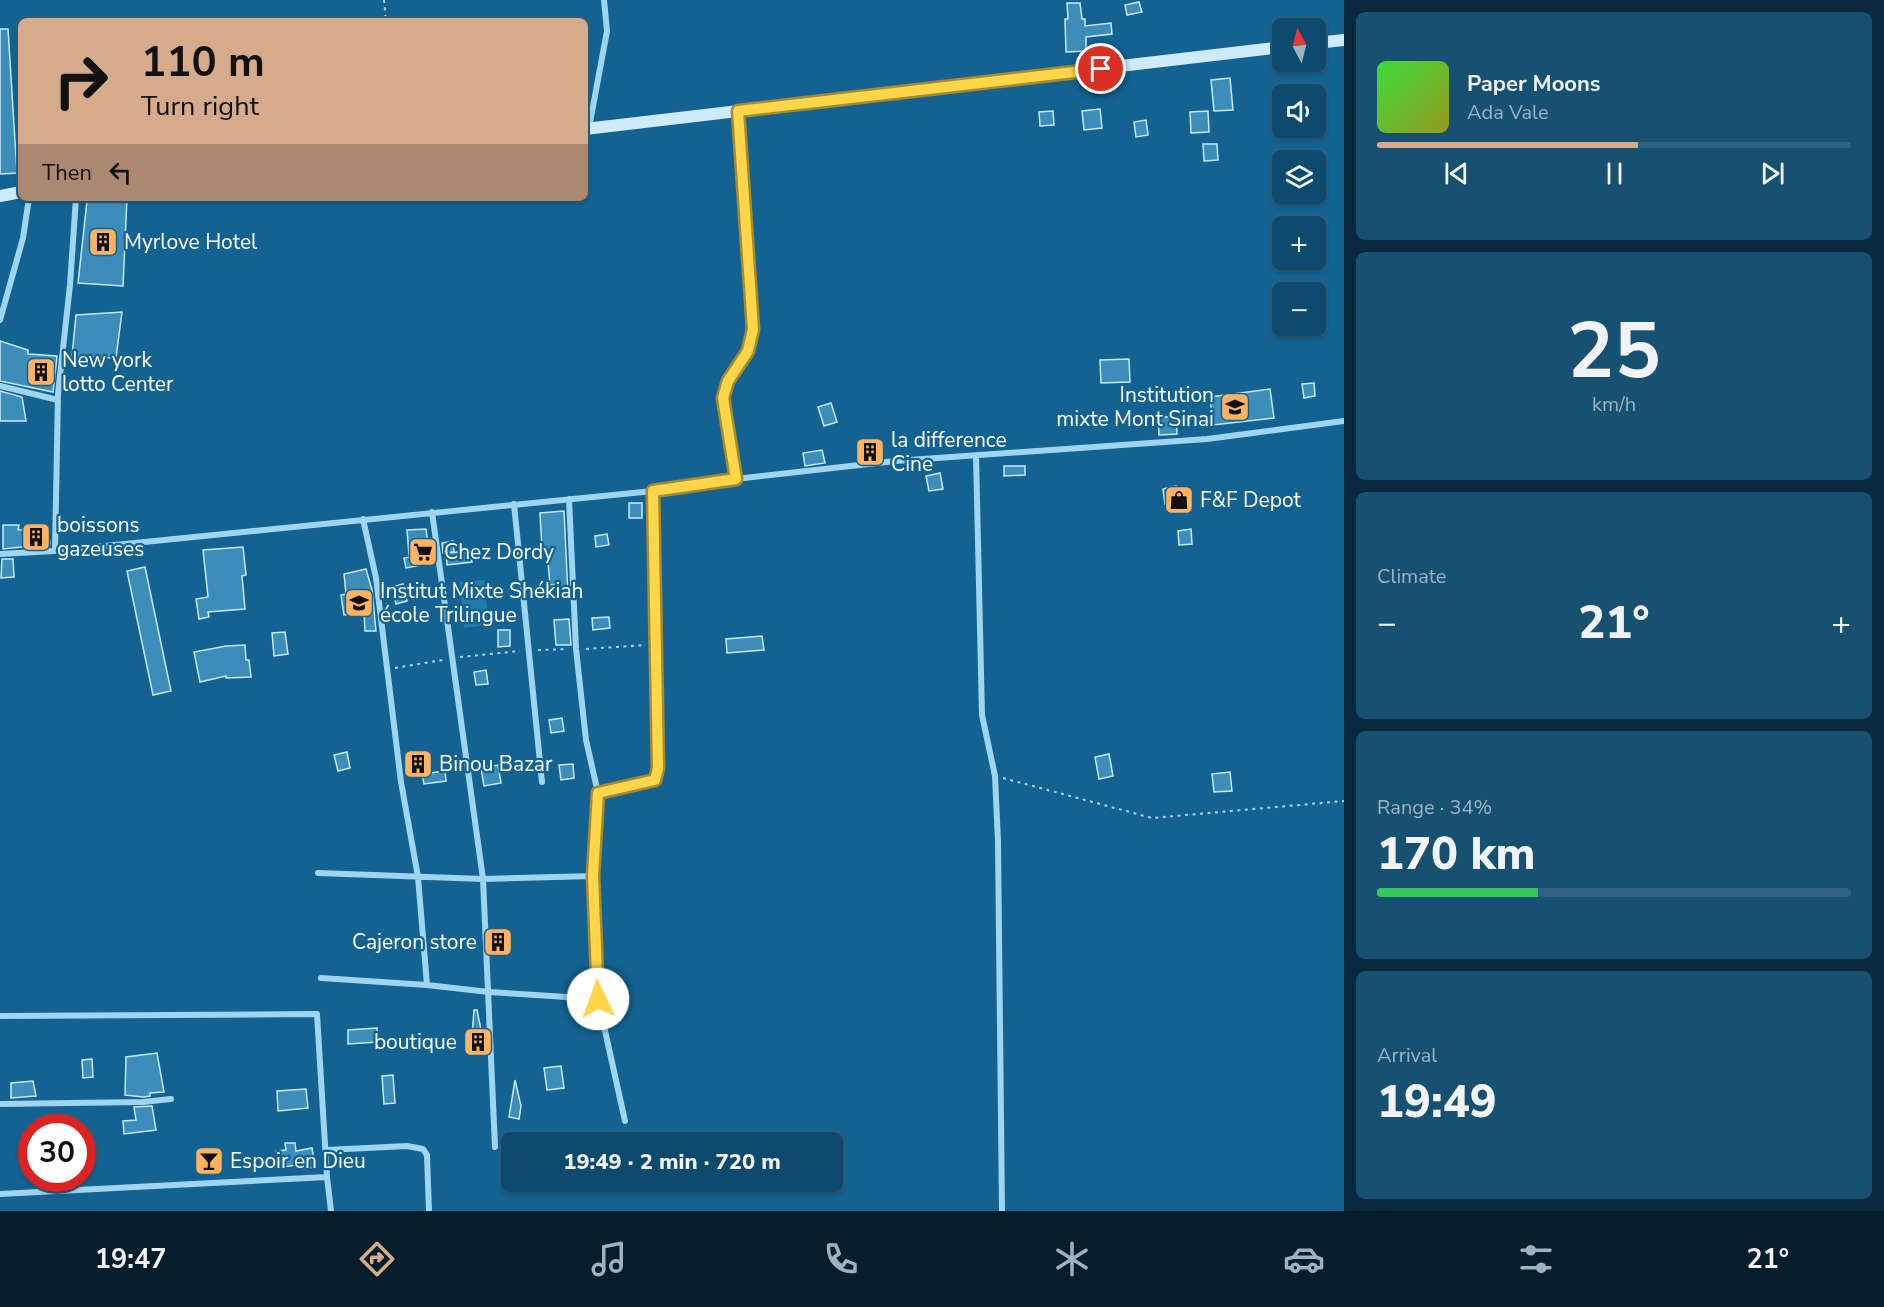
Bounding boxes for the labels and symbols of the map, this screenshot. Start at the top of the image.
north arrow [1272,18,1326,72]
pin [1075,43,1126,94]
building icon: Myrlove Hotel [87,226,119,258]
place label: Myrlove Hotel [124,228,258,256]
place label: New york lotto Center [62,346,174,398]
building icon: New york lotto Center [25,356,57,388]
place label: Institution mixte Mont Sinai [1056,381,1214,433]
school or university icon: Institution mixte Mont Sinai [1219,391,1251,423]
place label: la difference Cine [891,426,1007,478]
building icon: la difference Cine [854,436,886,468]
shop icon: F&F Depot [1163,484,1195,516]
place label: F&F Depot [1200,486,1302,514]
place label: boissons gazeuses [57,511,144,563]
building icon: boissons gazeuses [20,521,52,553]
supermarket icon: Chez Dordy [407,536,439,568]
place label: Chez Dordy [444,538,554,566]
place label: Institut Mixte Shékiah école Trilingue [380,577,584,629]
school or university icon: Institut Mixte Shékiah école Trilingue [343,587,375,619]
building icon: Binou Bazar [402,748,434,780]
place label: Binou Bazar [439,750,553,778]
building icon: Cajeron store [482,926,514,958]
place label: Cajeron store [352,928,477,956]
position arrow [566,967,630,1031]
building icon: boutique [462,1026,494,1058]
place label: boutique [374,1028,457,1056]
speed limit sign: 30 [18,1114,96,1192]
bar icon: Espoir en Dieu [193,1145,225,1177]
place label: Espoir en Dieu [230,1147,366,1175]

